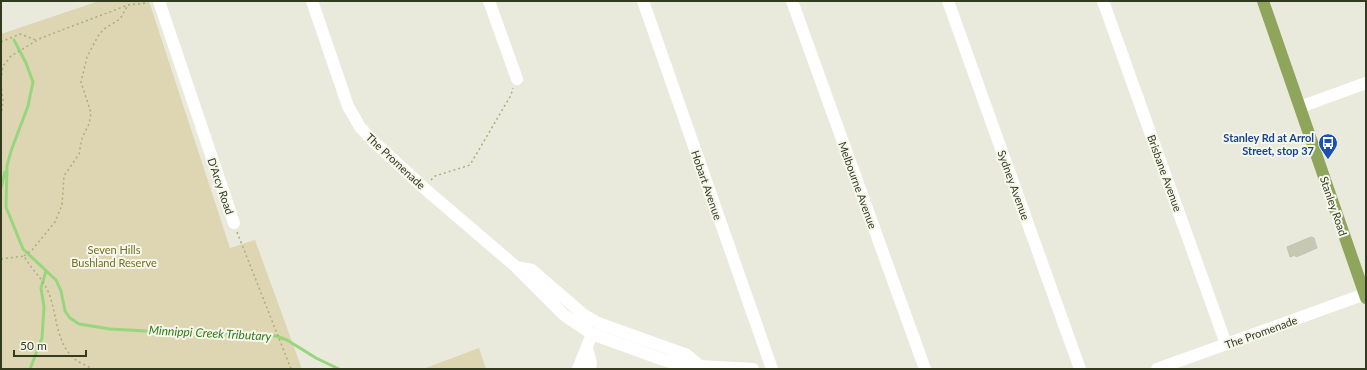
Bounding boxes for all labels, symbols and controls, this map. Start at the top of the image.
street label: The Promenade [364,130,428,192]
place label: Stanley Rd at Arrol Street, stop 37 [1223,131,1314,157]
bus stop icon: Stanley Rd at Arrol Street, stop 37 [1317,132,1339,160]
street label: Brisbane Avenue [1145,133,1185,213]
street label: Melbourne Avenue [836,140,880,231]
street label: Hobart Avenue [689,148,725,222]
street label: Sydney Avenue [995,148,1033,222]
street label: D'Arcy Road [205,156,237,216]
street label: Stanley Road [1318,174,1350,238]
park label: Seven Hills Bushland Reserve [71,243,157,269]
street label: The Promenade [1223,313,1299,351]
water label: Minnippi Creek Tributary [148,322,272,344]
scale bar [14,332,86,358]
text: 50 m [20,338,47,353]

